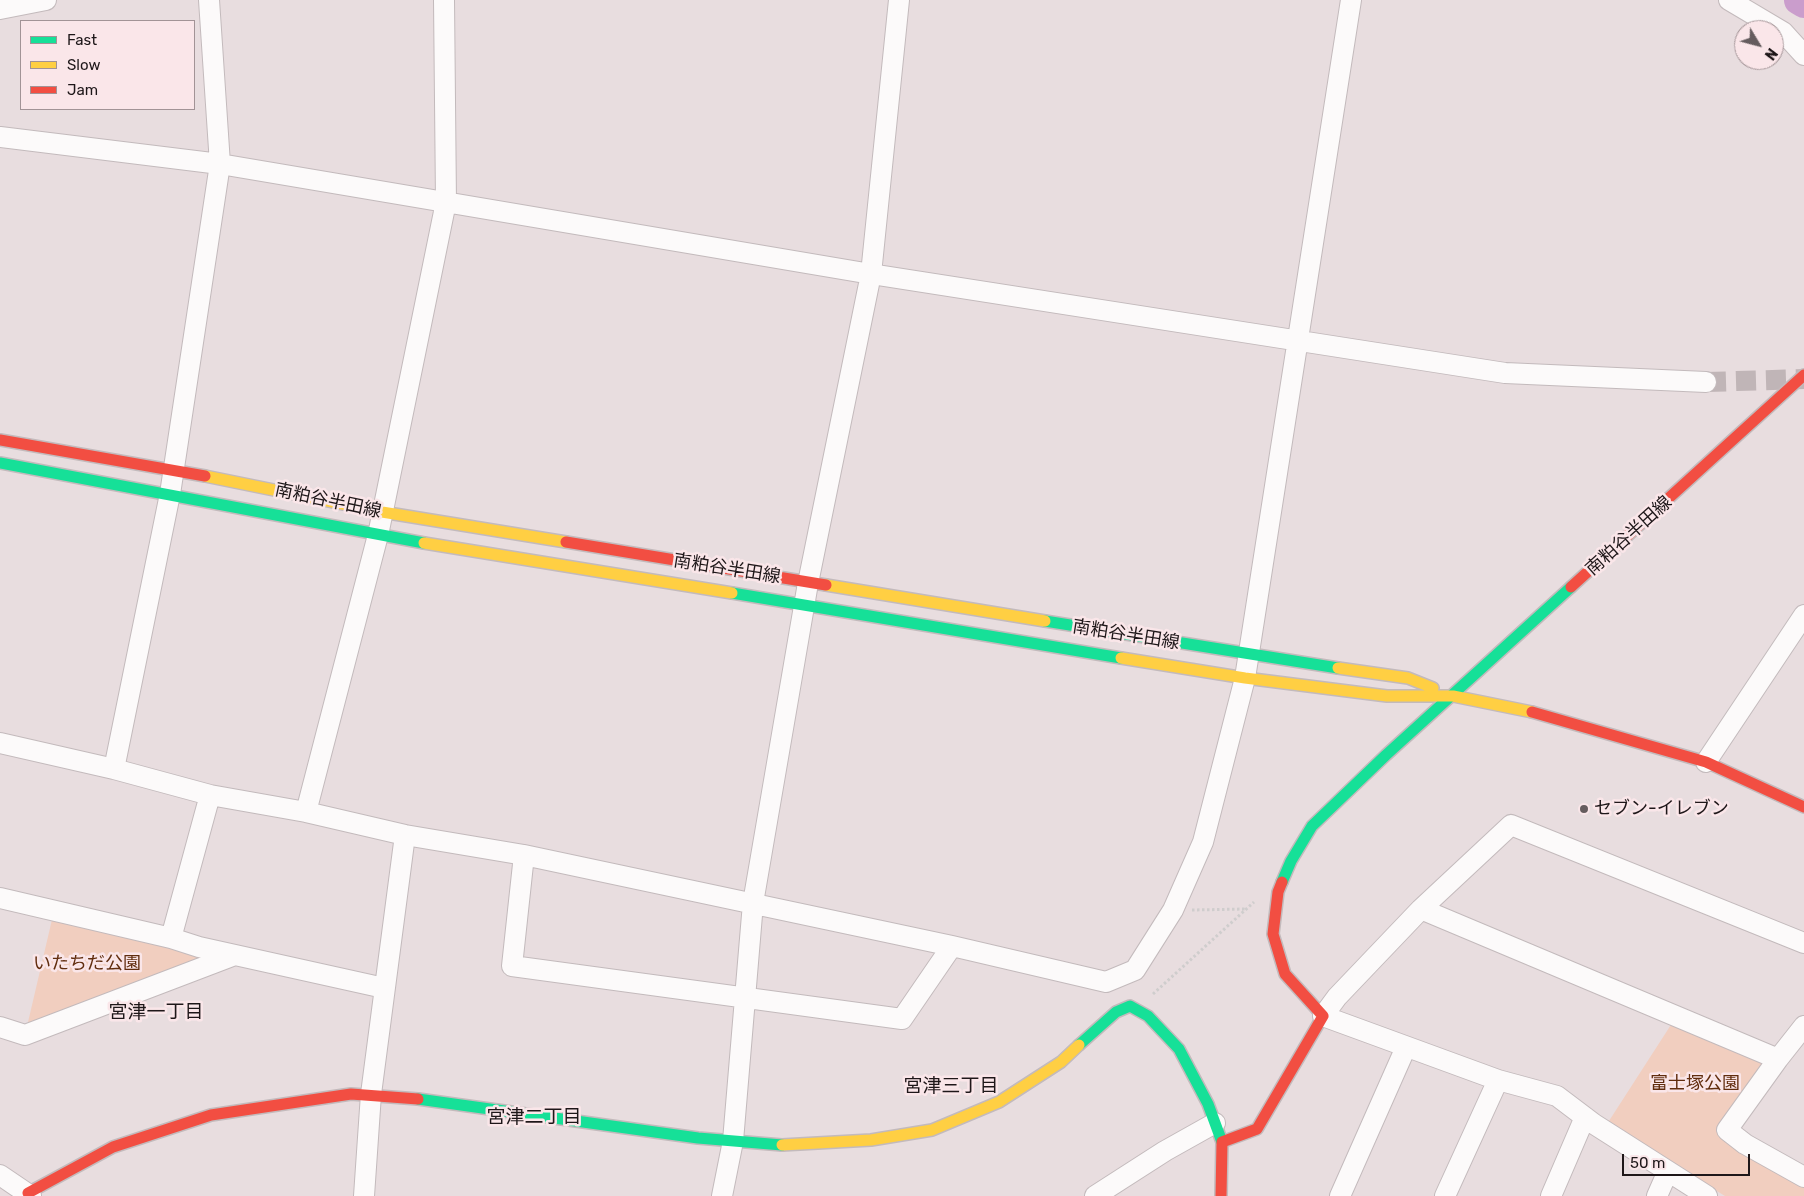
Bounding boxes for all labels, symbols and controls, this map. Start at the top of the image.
legend [20,20,195,110]
north arrow [1734,20,1784,70]
text: Fast [67,31,97,49]
text: N [1761,45,1780,63]
text: Slow [67,56,100,74]
text: Jam [67,81,98,99]
street label: 南粕谷半田線 [273,479,383,523]
street label: 南粕谷半田線 [1582,492,1676,580]
street label: 南粕谷半田線 [672,550,782,588]
street label: 南粕谷半田線 [1071,616,1181,654]
place label: セブン-イレブン [1594,798,1729,820]
marker: セブン-イレブン [1578,803,1590,815]
park label: いたちだ公園 [33,953,141,975]
district label: 宮津一丁目 [109,1002,203,1024]
park label: 富士塚公園 [1650,1073,1740,1095]
district label: 宮津三丁目 [904,1076,998,1098]
district label: 宮津二丁目 [487,1107,581,1129]
scale bar [1624,1144,1752,1176]
text: 50 m [1630,1154,1665,1172]

